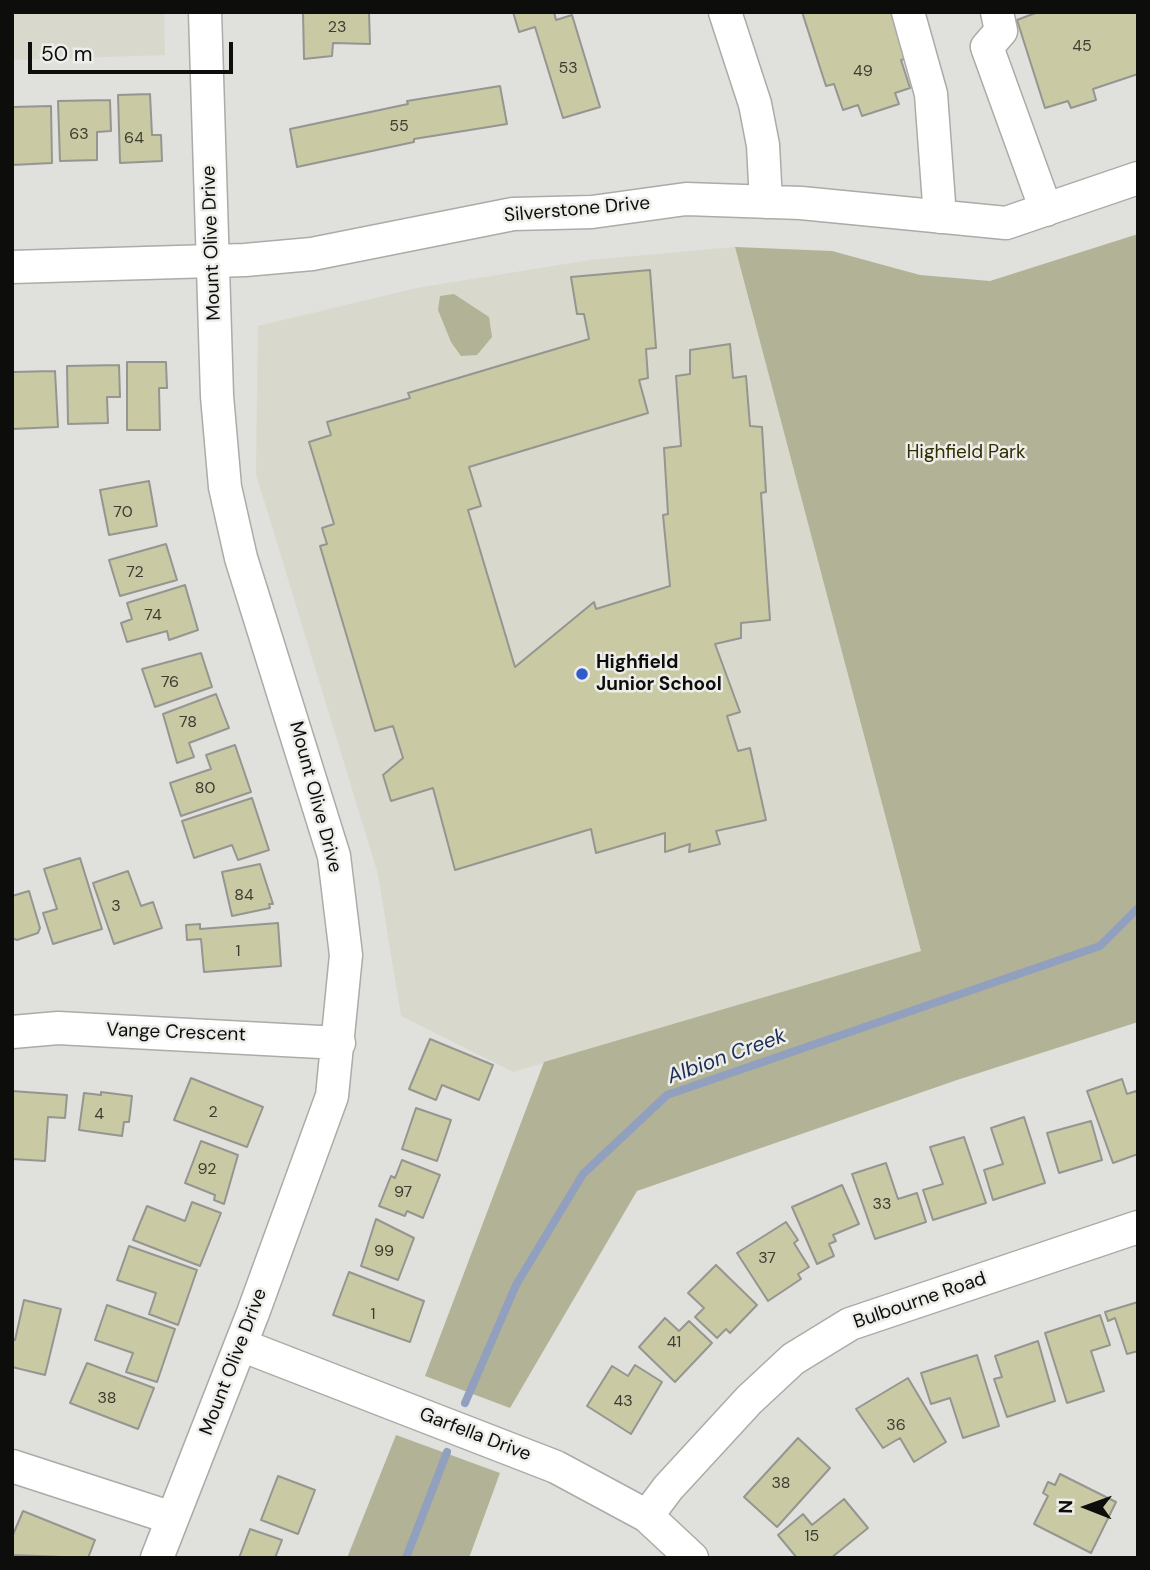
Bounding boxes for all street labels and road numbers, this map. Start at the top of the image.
street label: Mount Olive Drive [198,165,226,321]
street label: Silverstone Drive [503,192,651,228]
street label: Mount Olive Drive [284,719,346,875]
street label: Vange Crescent [106,1019,246,1047]
street label: Bulbourne Road [851,1268,989,1334]
street label: Mount Olive Drive [196,1285,272,1439]
street label: Garfella Drive [416,1403,534,1467]

